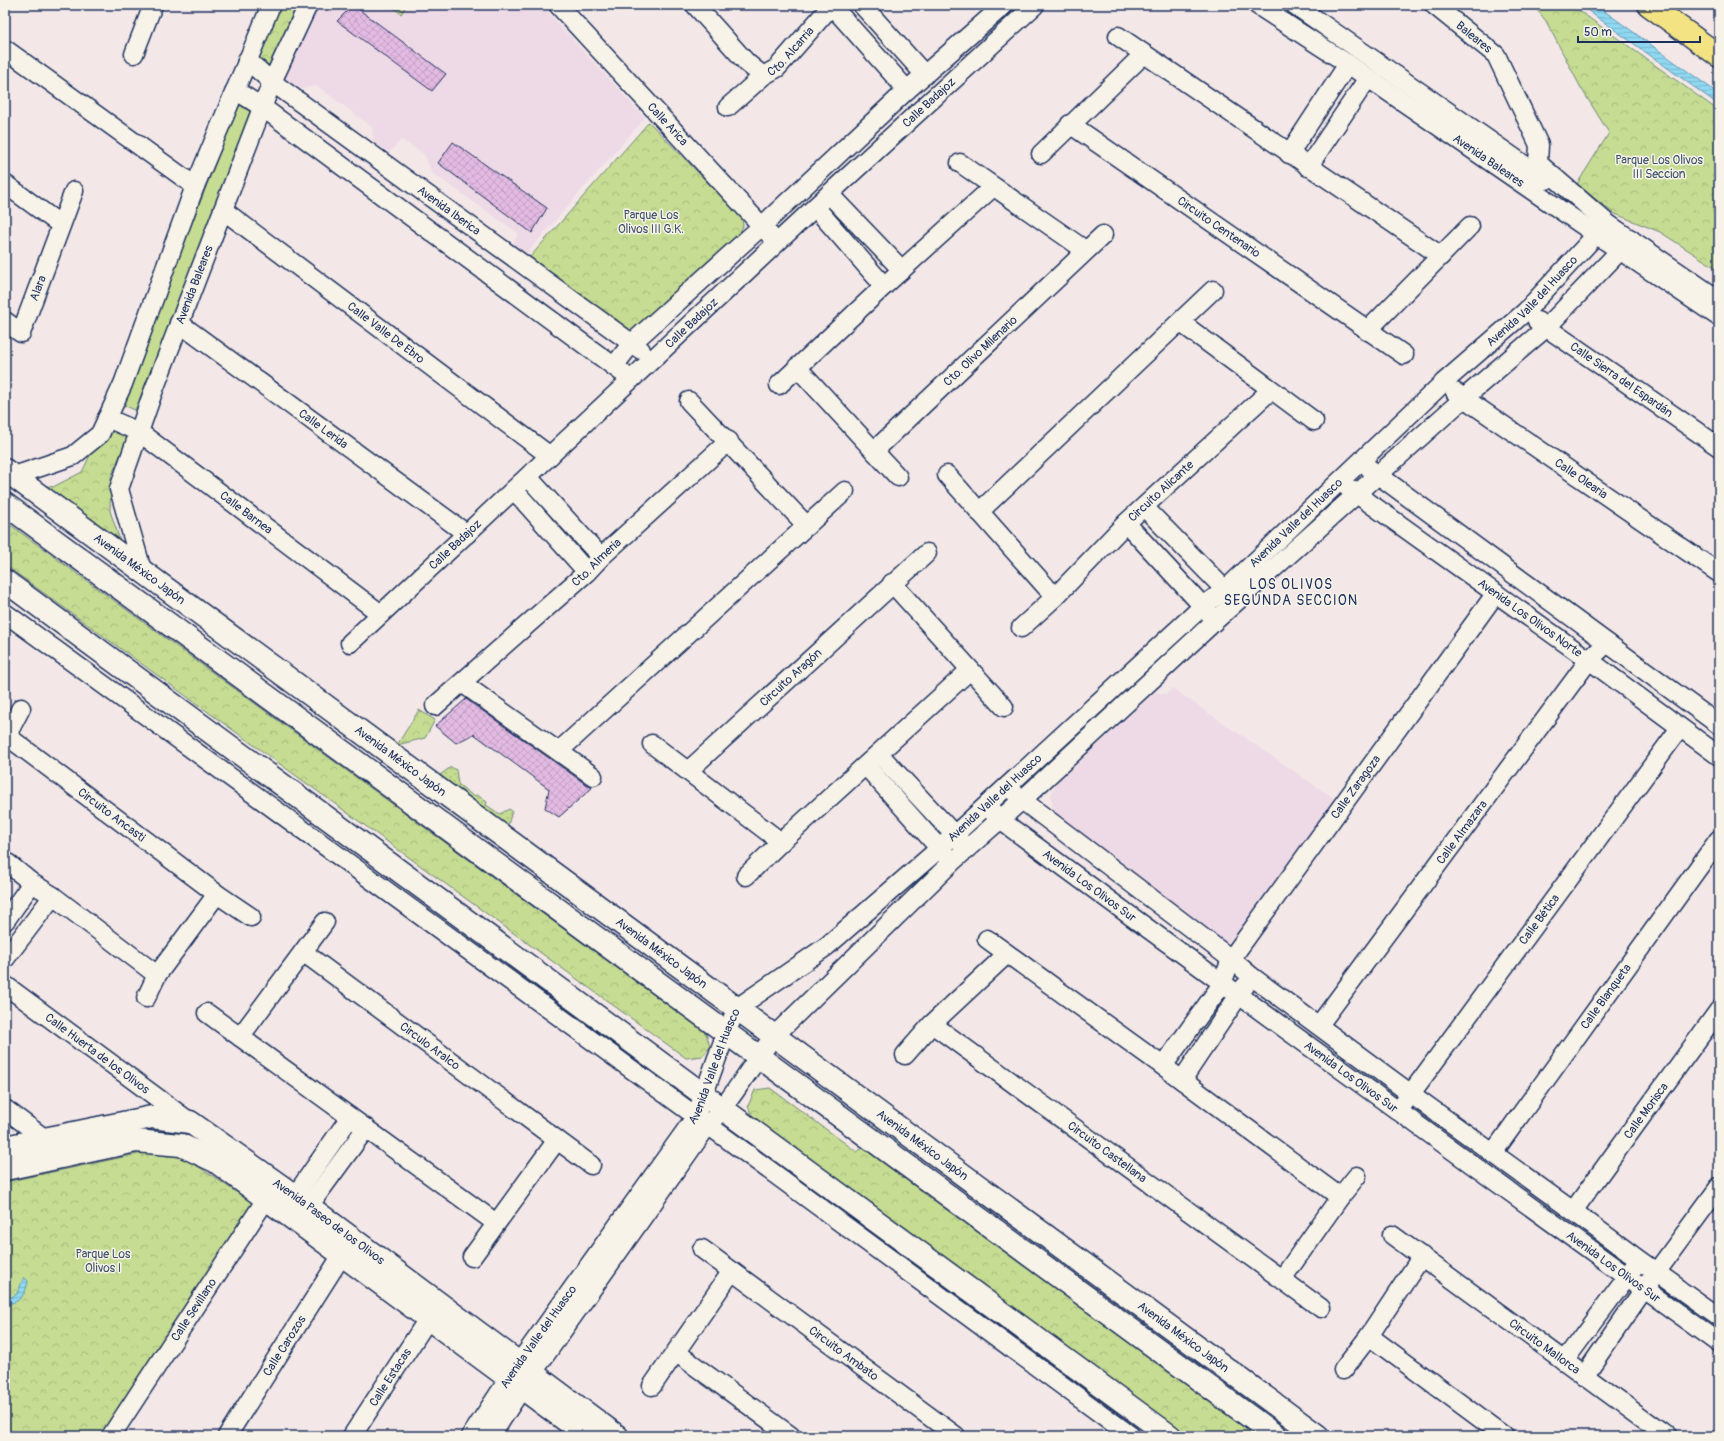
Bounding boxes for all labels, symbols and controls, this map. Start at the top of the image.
street label: Baleares [1453,18,1495,57]
scale bar [1578,18,1700,44]
street label: Cto. Alcarria [765,24,818,80]
text: 50 m [1584,25,1612,40]
street label: Calle Badajoz [900,75,959,131]
street label: Calle Arica [644,100,691,149]
street label: Avenida Baleares [1450,131,1527,191]
park label: Parque Los Olivos III Seccion [1615,153,1703,182]
street label: Avenida Iberica [414,183,484,239]
street label: Circuito Centenario [1174,193,1263,262]
park label: Parque Los Olivos III G.K. [618,208,684,237]
street label: Avenida Baleares [173,243,217,326]
street label: Avenida Valle del Huasco [1484,252,1581,350]
street label: Alara [27,273,50,303]
street label: Calle Badajoz [662,295,721,352]
street label: Calle Valle De Ebro [344,299,428,367]
street label: Cto. Olivo Milenario [940,312,1021,390]
street label: Calle Sierra del Espardán [1567,339,1676,421]
street label: Calle Lerida [295,406,351,453]
street label: Calle Olearia [1551,455,1611,503]
street label: Circuito Alicante [1125,457,1197,525]
street label: Avenida Valle del Huasco [1247,475,1346,571]
street label: Calle Barnea [216,488,276,538]
street label: Calle Badajoz [426,517,485,573]
street label: Avenida México Japón [90,531,188,608]
street label: Cto. Almeria [569,535,625,590]
district label: LOS OLIVOS SEGUNDA SECCION [1224,576,1358,609]
street label: Avenida Los Olivos Norte [1475,576,1585,661]
street label: Circuito Aragón [757,645,825,710]
street label: Avenida México Japón [351,723,449,800]
street label: Avenida Valle del Huasco [945,751,1046,845]
street label: Calle Zaragoza [1328,752,1384,822]
street label: Circuito Ancasti [75,785,148,845]
street label: Calle Almazara [1434,797,1491,867]
street label: Avenida Los Olivos Sur [1039,847,1140,926]
street label: Calle Bética [1516,891,1563,948]
street label: Avenida México Japón [612,915,710,992]
street label: Calle Blanqueta [1578,961,1635,1032]
street label: Avenida Valle del Huasco [685,1006,744,1128]
street label: Calle Huerta de los Olivos [42,1010,153,1098]
street label: Circulo Aralco [397,1019,463,1074]
street label: Avenida Los Olivos Sur [1301,1038,1401,1117]
street label: Calle Morisca [1621,1080,1672,1142]
street label: Avenida México Japón [873,1107,971,1184]
street label: Circuito Castellana [1064,1118,1150,1187]
street label: Avenida Paseo de los Olivos [270,1176,388,1268]
street label: Avenida Los Olivos Sur [1563,1228,1664,1307]
park label: Parque Los Olivos I [76,1247,131,1276]
street label: Calle Sevillano [168,1275,220,1344]
street label: Avenida Valle del Huasco [497,1282,581,1391]
street label: Avenida México Japón [1134,1299,1232,1376]
street label: Calle Carozos [260,1312,310,1379]
street label: Circuito Mallorca [1506,1316,1583,1378]
street label: Circuito Ambato [806,1323,882,1385]
street label: Calle Estacas [366,1345,415,1409]

